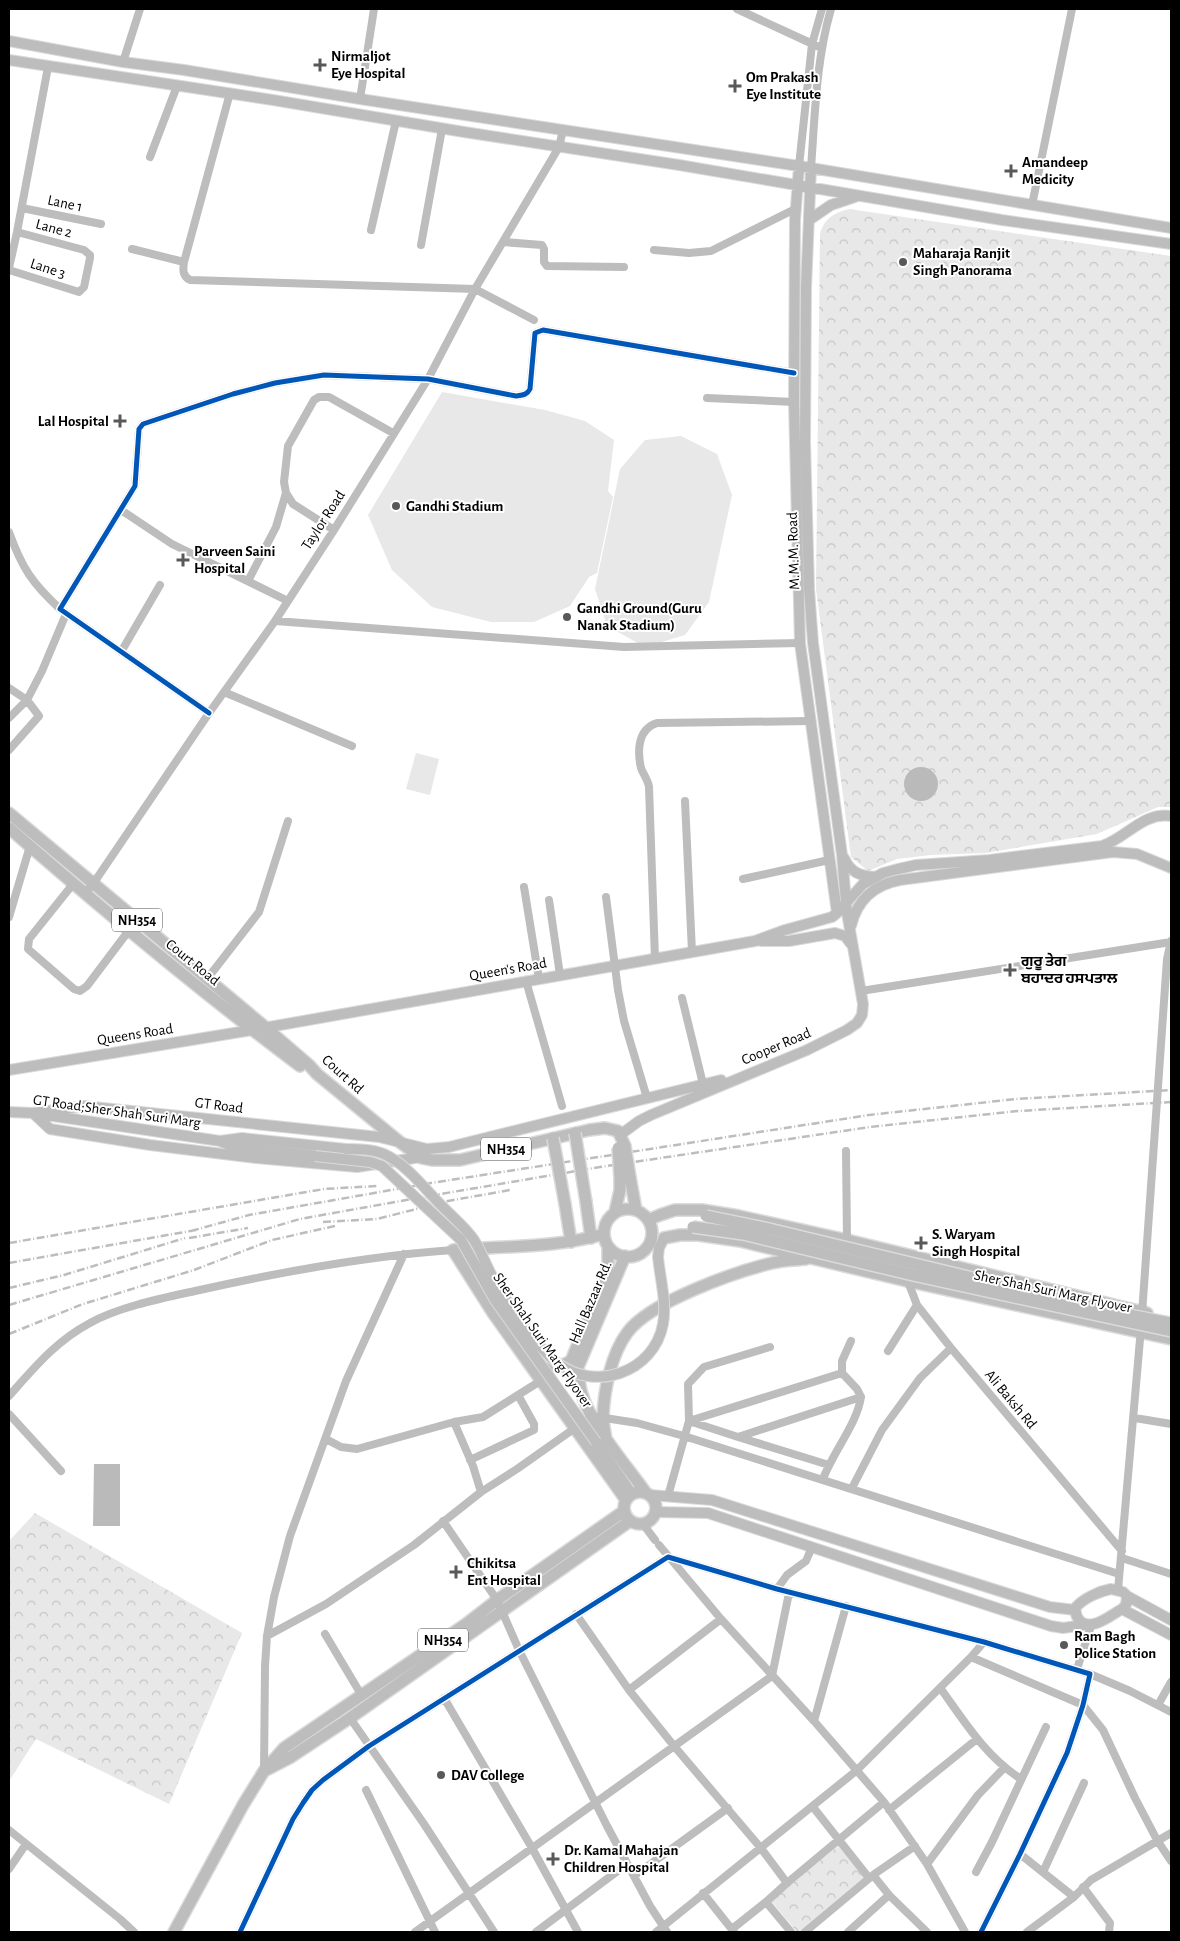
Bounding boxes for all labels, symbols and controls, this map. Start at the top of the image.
place label: Nirmaljot Eye Hospital [331,49,405,81]
marker: Nirmaljot Eye Hospital [313,58,327,72]
place label: Om Prakash Eye Institute [746,70,821,102]
marker: Om Prakash Eye Institute [728,79,742,93]
place label: Amandeep Medicity [1022,155,1088,187]
marker: Amandeep Medicity [1004,164,1018,178]
street label: Lane 1 [46,192,84,214]
street label: Lane 2 [34,216,74,241]
place label: Maharaja Ranjit Singh Panorama [913,246,1012,278]
street label: Lane 3 [28,256,67,281]
marker: Maharaja Ranjit Singh Panorama [897,256,909,268]
place label: Lal Hospital [38,414,109,429]
marker: Lal Hospital [113,414,127,428]
street label: Taylor Road [299,488,348,553]
place label: Gandhi Stadium [406,499,503,514]
marker: Gandhi Stadium [390,500,402,512]
street label: M.M.M. Road [785,511,802,590]
place label: Parveen Saini Hospital [194,544,275,576]
marker: Parveen Saini Hospital [176,553,190,567]
place label: Gandhi Ground(Guru Nanak Stadium) [577,601,702,633]
marker: Gandhi Ground(Guru Nanak Stadium) [561,611,573,623]
road number: NH354 [112,908,162,932]
street label: Court Road [163,936,223,989]
place label: ਗੁਰੂ ਤੇਗ ਬਹਾਦਰ ਹਸਪਤਾਲ [1020,952,1118,986]
street label: Queen's Road [468,955,548,984]
marker: ਗੁਰੂ ਤੇਗ ਬਹਾਦਰ ਹਸਪਤਾਲ [1003,963,1017,977]
street label: Queens Road [96,1021,174,1048]
street label: Cooper Road [739,1025,813,1068]
street label: Court Rd [319,1052,366,1097]
street label: GT Road;Sher Shah Suri Marg [32,1092,202,1131]
street label: GT Road [194,1095,244,1116]
road number: NH354 [481,1138,531,1160]
place label: S. Waryam Singh Hospital [932,1227,1020,1259]
marker: S. Waryam Singh Hospital [914,1236,928,1250]
street label: Hall Bazaar Rd. [566,1259,615,1346]
street label: Sher Shah Suri Marg Flyover [973,1267,1133,1316]
street label: Sher Shah Suri Marg Flyover [490,1270,595,1411]
street label: Ali Baksh Rd [982,1367,1040,1432]
place label: Chikitsa Ent Hospital [467,1556,541,1588]
marker: Chikitsa Ent Hospital [449,1565,463,1579]
road number: NH354 [418,1628,468,1652]
place label: Ram Bagh Police Station [1074,1629,1156,1661]
marker: Ram Bagh Police Station [1058,1639,1070,1651]
place label: DAV College [451,1768,524,1783]
marker: DAV College [435,1769,447,1781]
place label: Dr. Kamal Mahajan Children Hospital [564,1843,678,1875]
marker: Dr. Kamal Mahajan Children Hospital [546,1852,560,1866]

